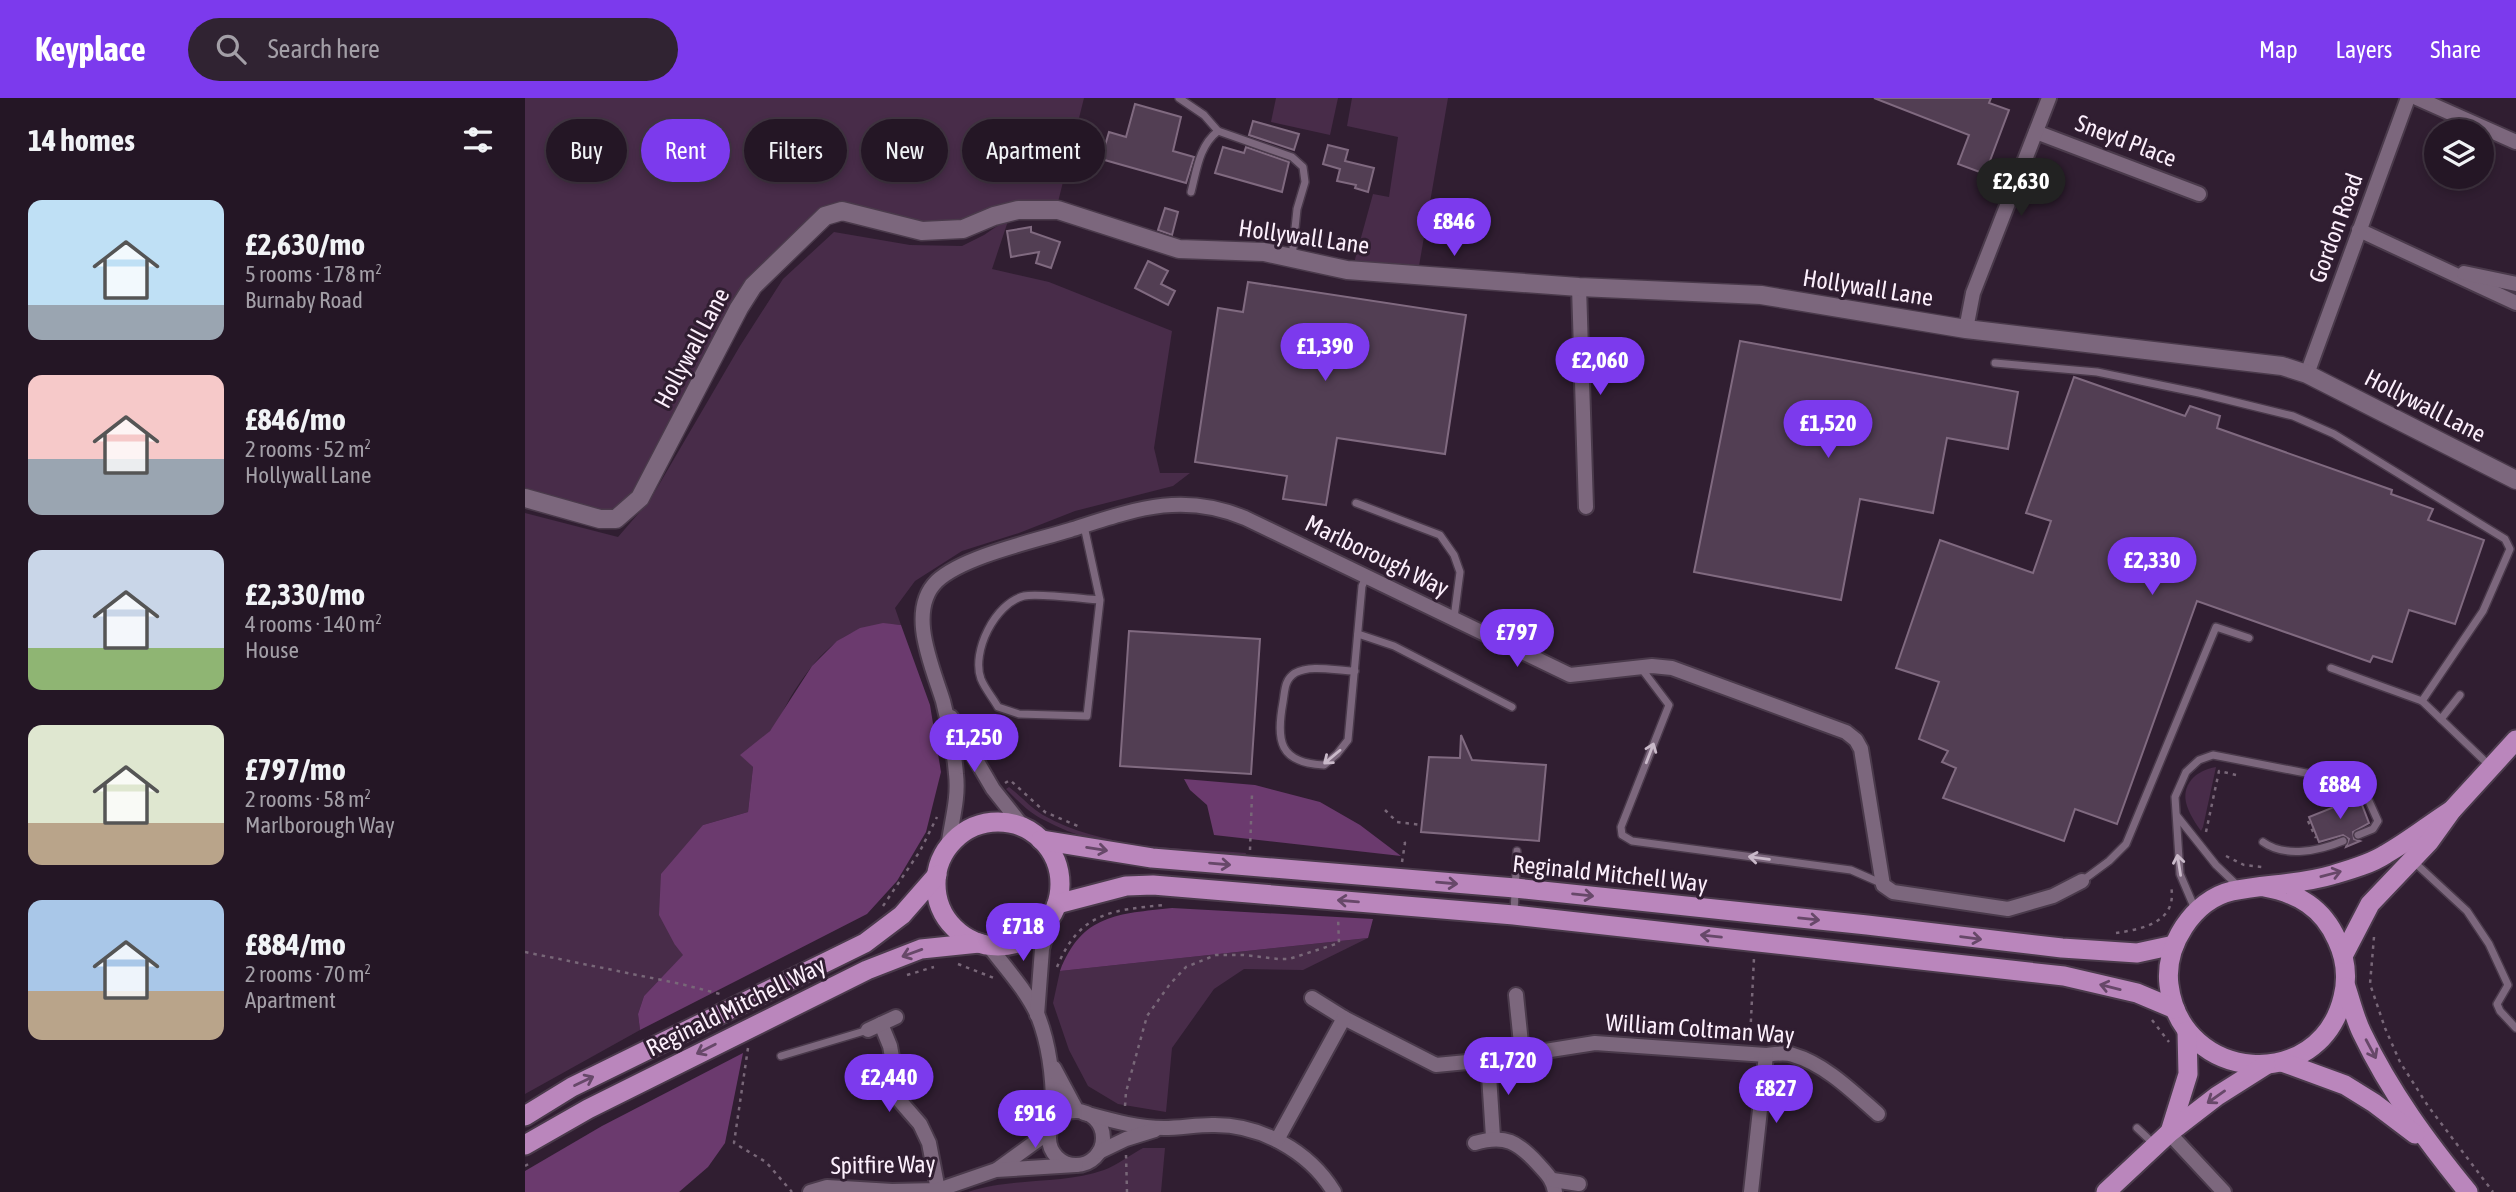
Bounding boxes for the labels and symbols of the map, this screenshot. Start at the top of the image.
street label: Sneyd Place [2072,109,2180,172]
pin: £2,630 [1964,158,2078,218]
street label: Gordon Road [2303,169,2368,286]
pin: £846 [1413,198,1495,258]
street label: Hollywall Lane [1237,214,1371,259]
street label: Hollywall Lane [1801,264,1935,311]
street label: Hollywall Lane [649,283,734,412]
pin: £1,390 [1268,324,1382,383]
pin: £2,060 [1543,338,1657,397]
street label: Hollywall Lane [2360,364,2490,448]
pin: £1,520 [1771,400,1885,460]
street label: Marlborough Way [1301,509,1453,602]
pin: £2,330 [2095,538,2209,597]
pin: £797 [1476,610,1558,669]
pin: £1,250 [917,714,1031,774]
one-way arrow [1644,743,1657,765]
one-way arrow [1323,749,1341,765]
pin: £884 [2299,762,2381,821]
one-way arrow [1085,843,1108,856]
street label: Reginald Mitchell Way [1511,850,1709,897]
one-way arrow [1748,851,1771,864]
one-way arrow [2173,854,2186,877]
one-way arrow [1209,858,1231,871]
one-way arrow [2319,867,2341,880]
one-way arrow [1435,877,1458,890]
one-way arrow [1571,889,1594,902]
one-way arrow [1338,894,1360,907]
pin: £718 [982,904,1064,963]
one-way arrow [1797,912,1820,925]
one-way arrow [1700,929,1723,942]
one-way arrow [1959,932,1981,945]
one-way arrow [901,948,923,960]
street label: Reginald Mitchell Way [642,951,830,1062]
one-way arrow [2099,980,2122,993]
street label: William Coltman Way [1605,1008,1796,1049]
pin: £1,720 [1451,1038,1565,1097]
one-way arrow [2364,1038,2378,1059]
one-way arrow [696,1042,717,1056]
pin: £2,440 [832,1054,946,1114]
pin: £827 [1735,1066,1817,1125]
one-way arrow [573,1074,594,1088]
pin: £916 [994,1090,1076,1150]
one-way arrow [2207,1090,2226,1104]
street label: Spitfire Way [830,1150,936,1179]

